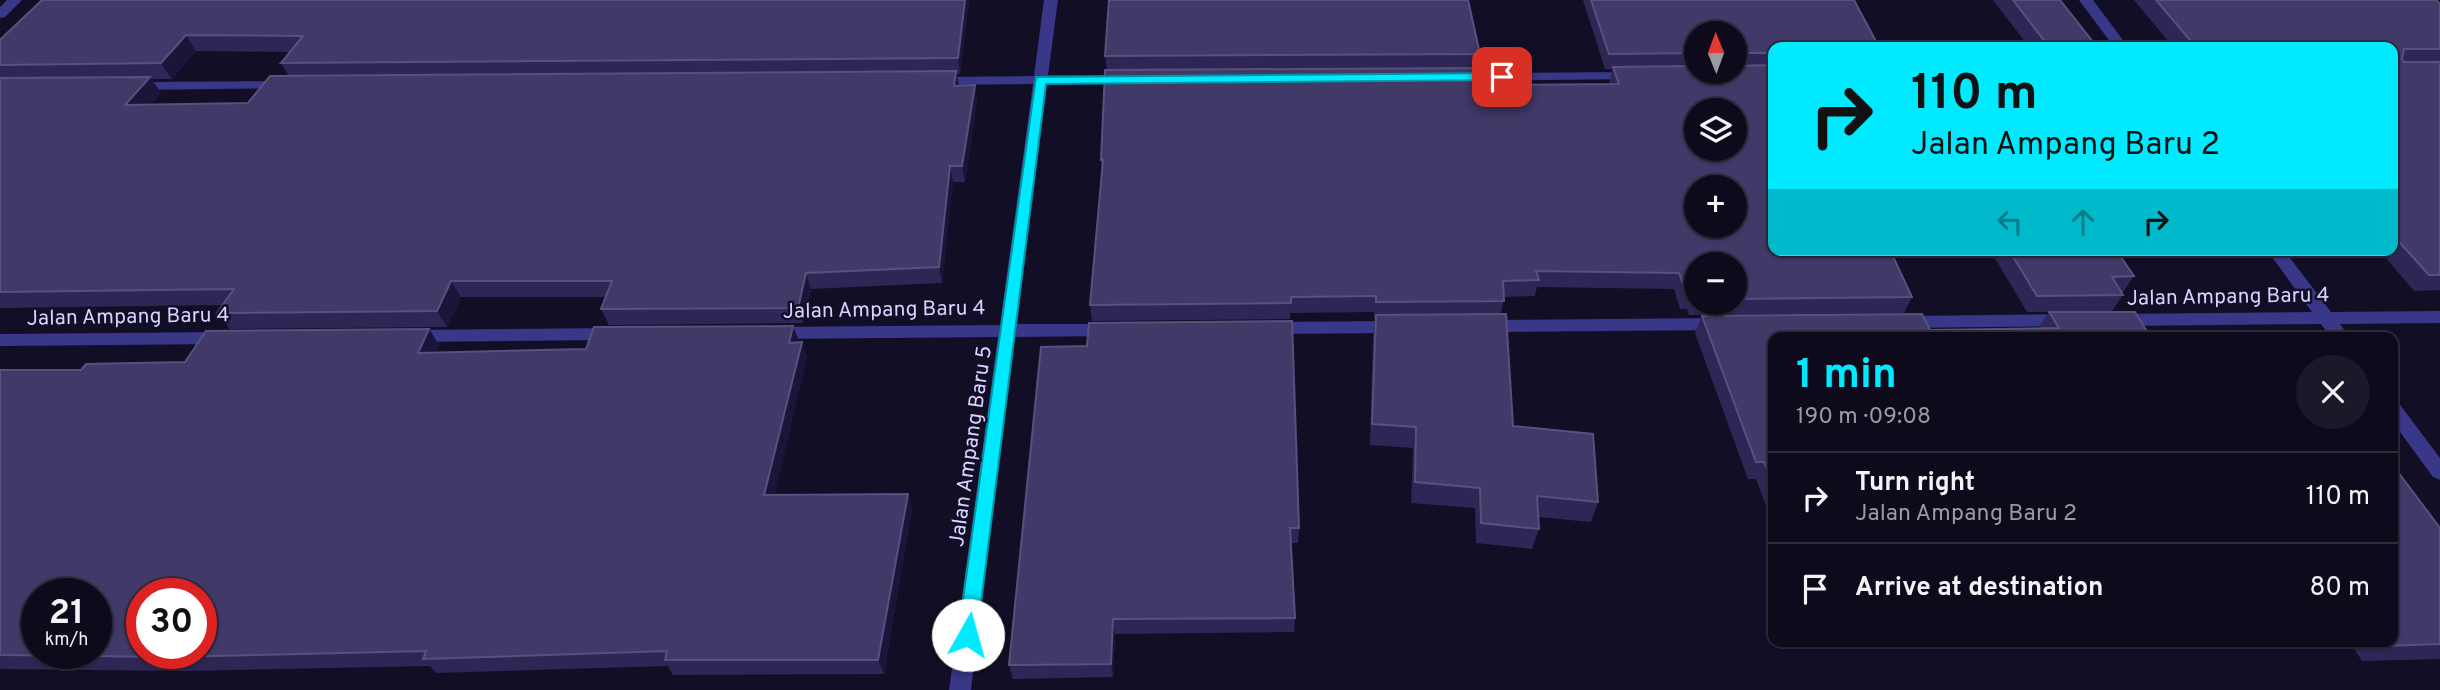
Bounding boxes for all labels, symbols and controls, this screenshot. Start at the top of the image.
north arrow [1684,21,1746,84]
map controls [1684,21,1747,315]
pin [1472,47,1532,107]
icon: arrive [1483,58,1521,96]
text: 110 m [1911,65,2038,127]
icon: right [1796,70,1887,161]
button: layers [1684,98,1747,161]
text: Jalan Ampang Baru 2 [1911,126,2220,166]
button: + [1684,175,1747,238]
icon: left [1991,203,2029,241]
icon: ahead [2064,203,2102,241]
icon: right [2137,203,2175,241]
button: − [1684,252,1747,315]
street label: Jalan Ampang Baru 4 [2126,282,2330,313]
street label: Jalan Ampang Baru 4 [782,295,986,326]
street label: Jalan Ampang Baru 4 [26,302,230,333]
street label: Jalan Ampang Baru 5 [944,344,999,549]
text: 1 min [1796,350,1897,403]
button: close [2296,355,2370,429]
text: 190 m · 09:08 [1796,403,1931,432]
text: Turn right [1855,467,1975,500]
icon: right [1796,479,1834,517]
text: 110 m [2306,481,2370,514]
text: Jalan Ampang Baru 2 [1855,500,2077,529]
icon: arrive [1796,570,1834,608]
text: Arrive at destination [1855,572,2103,605]
text: 80 m [2310,572,2370,605]
speed limit sign: 30 [126,578,217,669]
text: 21 [49,592,84,636]
position arrow [931,598,1005,672]
text: km/h [45,629,88,652]

